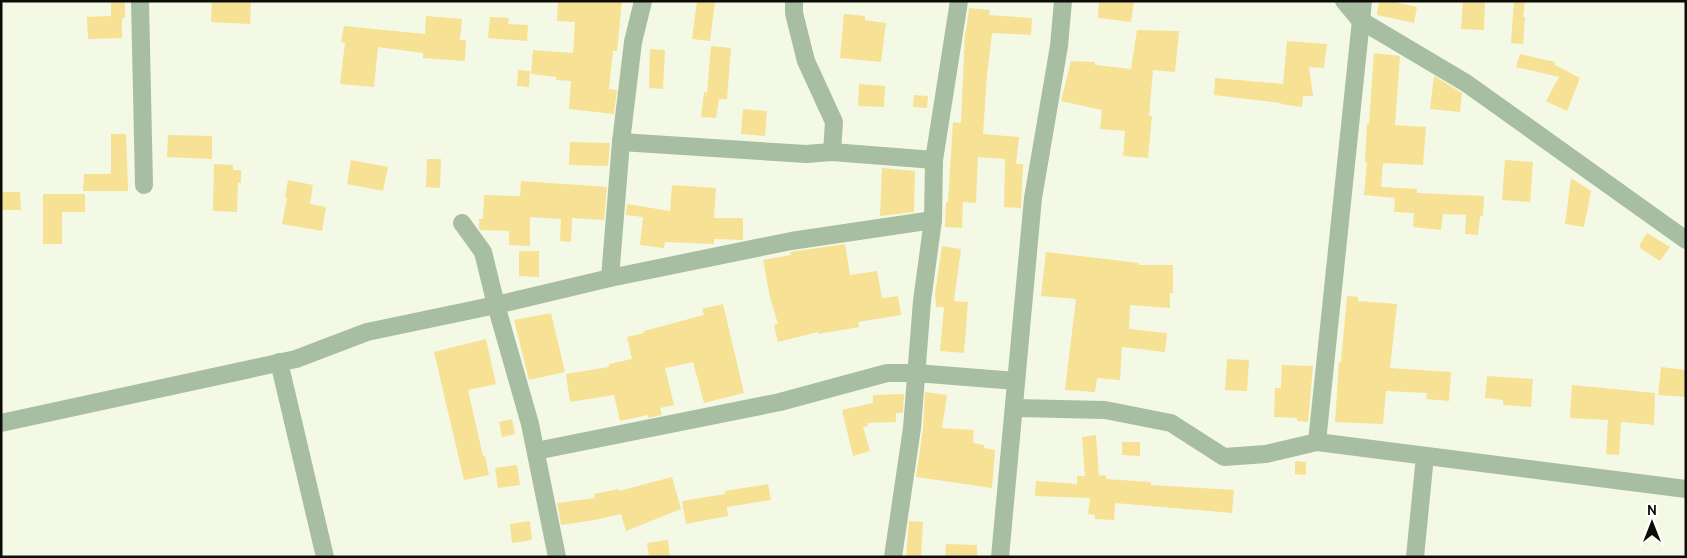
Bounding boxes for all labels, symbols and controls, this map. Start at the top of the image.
north arrow [1627,498,1677,548]
text: N [1647,501,1657,519]

